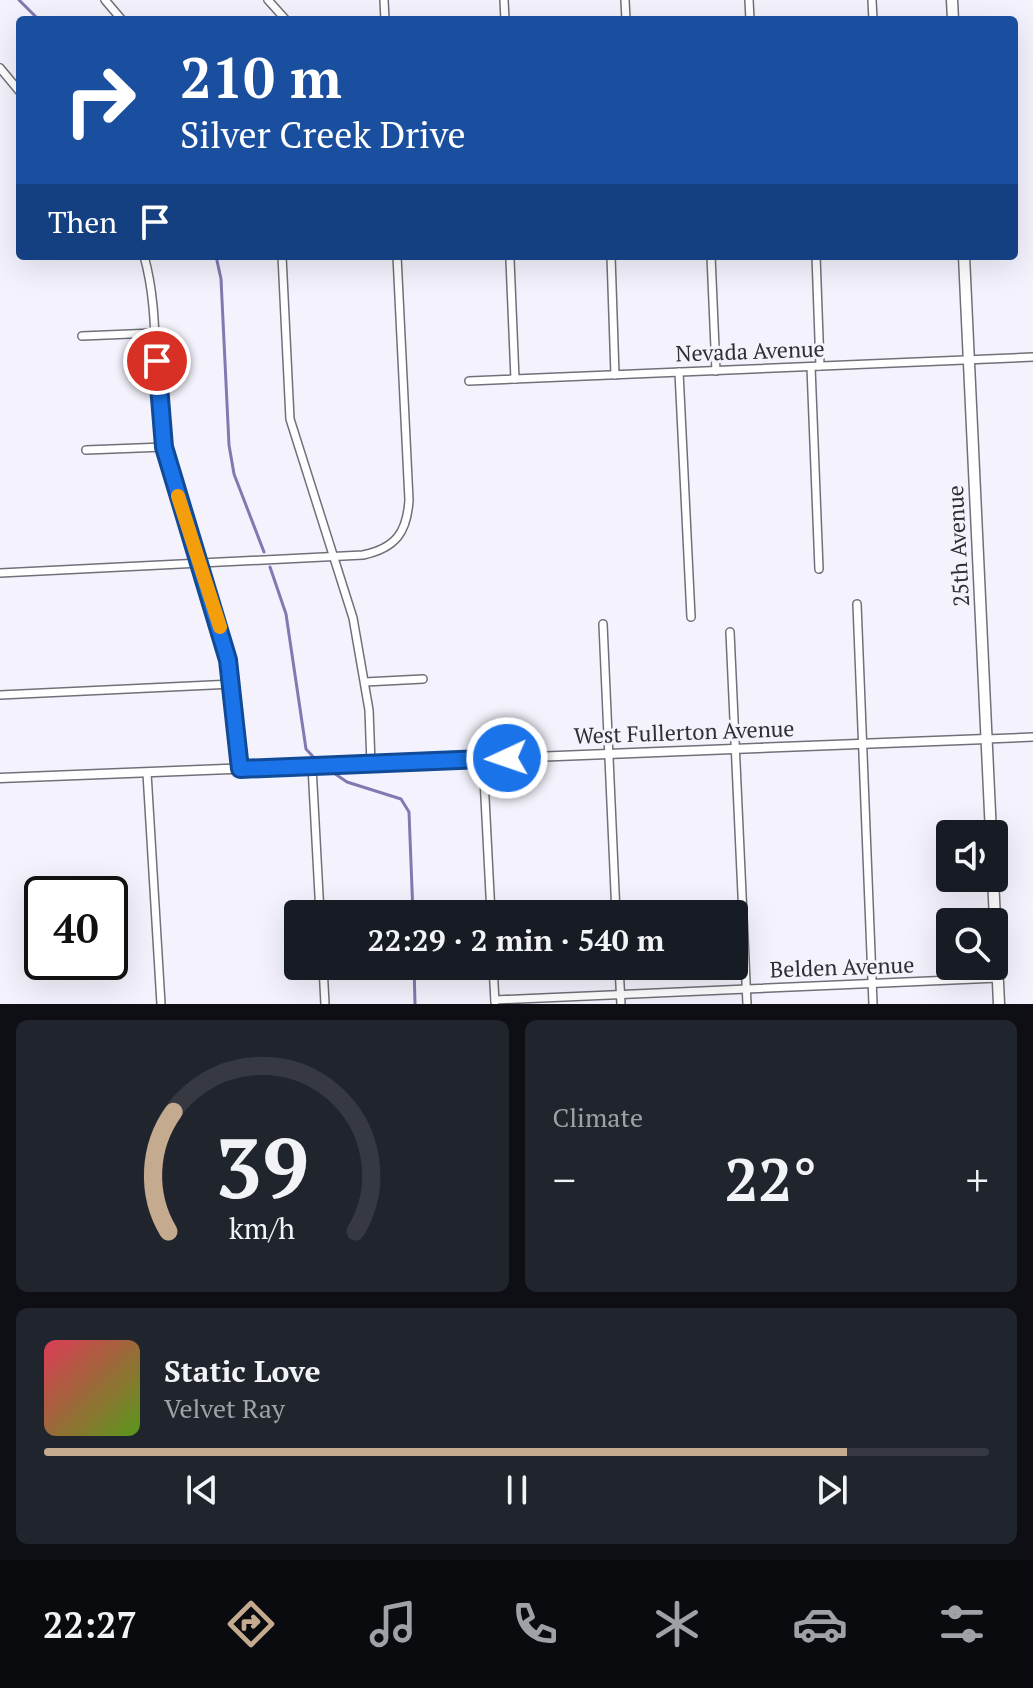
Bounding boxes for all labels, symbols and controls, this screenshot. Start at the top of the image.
text: 210 m [180,40,342,114]
icon: right [48,48,152,152]
text: Silver Creek Drive [180,111,466,158]
icon: arrive [133,200,177,244]
text: Then [48,202,117,242]
pin [123,327,191,395]
street label: Nevada Avenue [675,333,825,368]
icon: arrive [135,339,179,383]
street label: 25th Avenue [940,485,975,607]
street label: West Fullerton Avenue [573,713,795,750]
position arrow [465,716,549,800]
map controls [936,820,1008,980]
button: sound [936,820,1008,892]
speed limit sign: 40 [24,876,128,980]
button: search [936,908,1008,980]
text: 22:29 · 2 min · 540 m [368,920,664,960]
street label: Belden Avenue [769,949,915,984]
text: Climate [553,1100,643,1134]
text: 39 [215,1112,309,1222]
text: 22° [724,1139,817,1218]
text: − [553,1150,576,1209]
text: + [966,1150,989,1209]
text: km/h [229,1209,295,1247]
text: Static Love [164,1351,321,1391]
text: Velvet Ray [164,1391,285,1425]
icon: previous [180,1468,224,1512]
icon: pause [495,1468,539,1512]
icon: next [810,1468,854,1512]
icon: directions [223,1596,279,1652]
icon: music [365,1596,421,1652]
icon: phone [507,1596,563,1652]
icon: climate [649,1596,705,1652]
icon: car [792,1596,848,1652]
icon: filters [934,1596,990,1652]
text: 22:27 [43,1601,137,1648]

